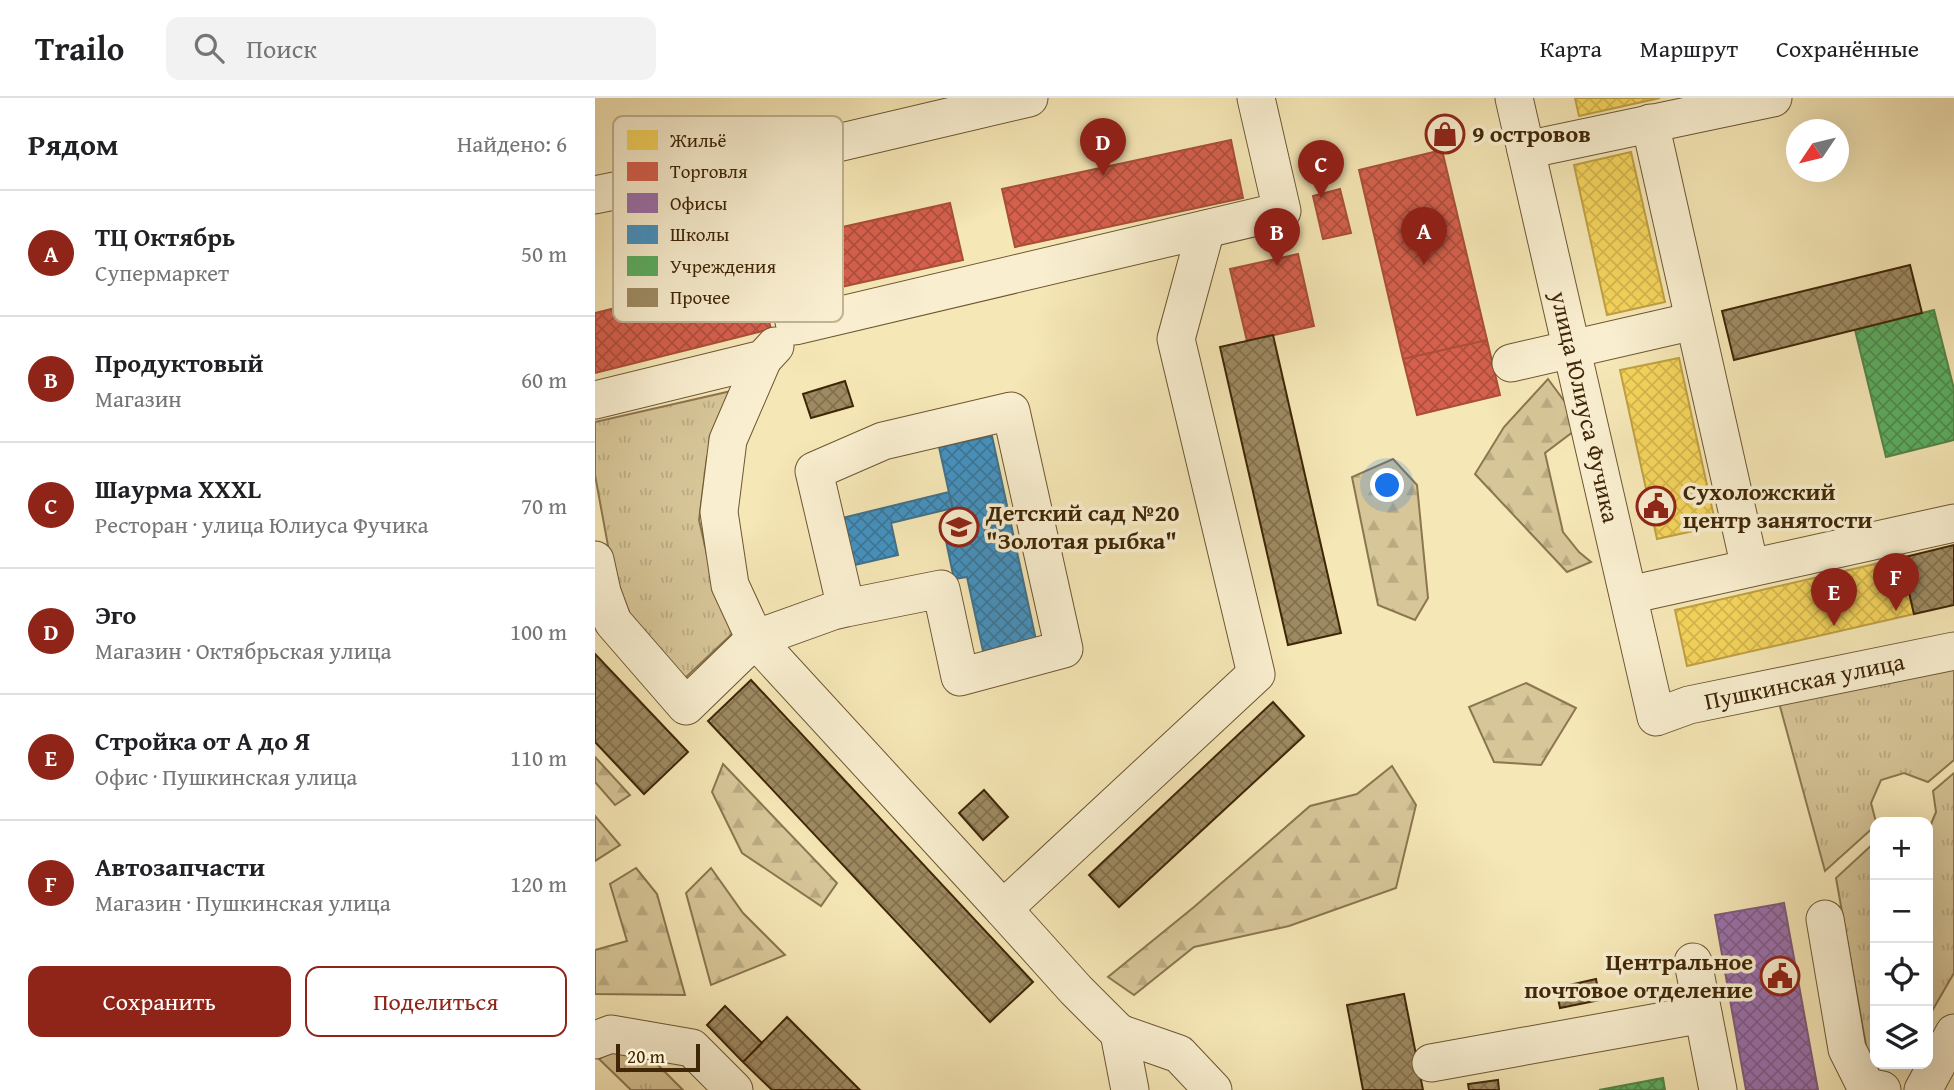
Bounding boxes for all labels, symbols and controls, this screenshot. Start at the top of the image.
search box [166,17,656,80]
text: Trailo [35,24,124,72]
icon: search [190,29,228,67]
text: Поиск [246,29,317,68]
text: Карта [1540,31,1602,66]
text: Маршрут [1640,31,1738,66]
text: Сохранённые [1776,31,1919,66]
shop icon: 9 островов [1424,113,1466,155]
legend [613,116,843,322]
place label: 9 островов [1472,116,1591,151]
pin: D [1080,118,1126,176]
north arrow [1786,119,1849,182]
text: Рядом [28,122,119,166]
text: Жильё [669,126,727,154]
text: Найдено: 6 [457,127,567,160]
pin: C [1298,140,1344,198]
text: Торговля [670,157,748,185]
text: Офисы [670,189,727,217]
pin: A [1401,207,1447,265]
pin: B [1254,208,1300,266]
text: ТЦ Октябрь [95,217,235,256]
text: Школы [670,220,729,248]
text: A [44,237,58,270]
text: 50 m [521,237,567,270]
text: Учреждения [670,252,776,280]
text: Супермаркет [95,256,229,289]
text: Прочее [670,283,730,311]
street label: улица Юлиуса Фучика [1542,287,1629,527]
text: Продуктовый [95,343,264,382]
text: B [44,363,58,396]
text: 60 m [521,363,567,396]
text: Магазин [95,382,182,415]
your location [1370,468,1404,502]
text: Шаурма XXXL [95,469,261,508]
place label: Сухоложский центр занятости [1683,474,1872,537]
public building icon: Сухоложский центр занятости [1635,485,1677,527]
text: C [44,489,58,522]
text: 70 m [521,489,567,522]
place label: Детский сад №20 "Золотая рыбка" [985,495,1179,558]
school or university icon: Детский сад №20 "Золотая рыбка" [938,506,980,548]
text: Ресторан · улица Юлиуса Фучика [95,508,429,541]
pin: F [1873,553,1919,611]
pin: E [1811,568,1857,626]
text: Эго [95,595,136,634]
text: D [44,615,58,648]
text: 100 m [510,615,567,648]
text: Магазин · Октябрьская улица [95,634,391,667]
street label: Пушкинская улица [1701,643,1908,718]
text: Стройка от А до Я [95,721,310,760]
text: E [45,741,57,774]
text: 110 m [510,741,567,774]
text: Офис · Пушкинская улица [95,760,357,793]
map controls [1870,817,1933,1069]
button: + [1870,817,1933,880]
text: Автозапчасти [95,847,265,886]
text: F [45,867,57,900]
text: 120 m [510,867,567,900]
button: − [1870,880,1933,943]
text: Магазин · Пушкинская улица [95,886,391,919]
button: locate [1870,943,1933,1006]
place label: Центральное почтовое отделение [1524,944,1753,1007]
public building icon: Центральное почтовое отделение [1759,955,1801,997]
button: Сохранить [28,966,291,1037]
button: Поделиться [305,966,567,1037]
button: layers [1870,1006,1933,1069]
scale bar [616,1041,700,1073]
text: 20 m [627,1042,665,1070]

